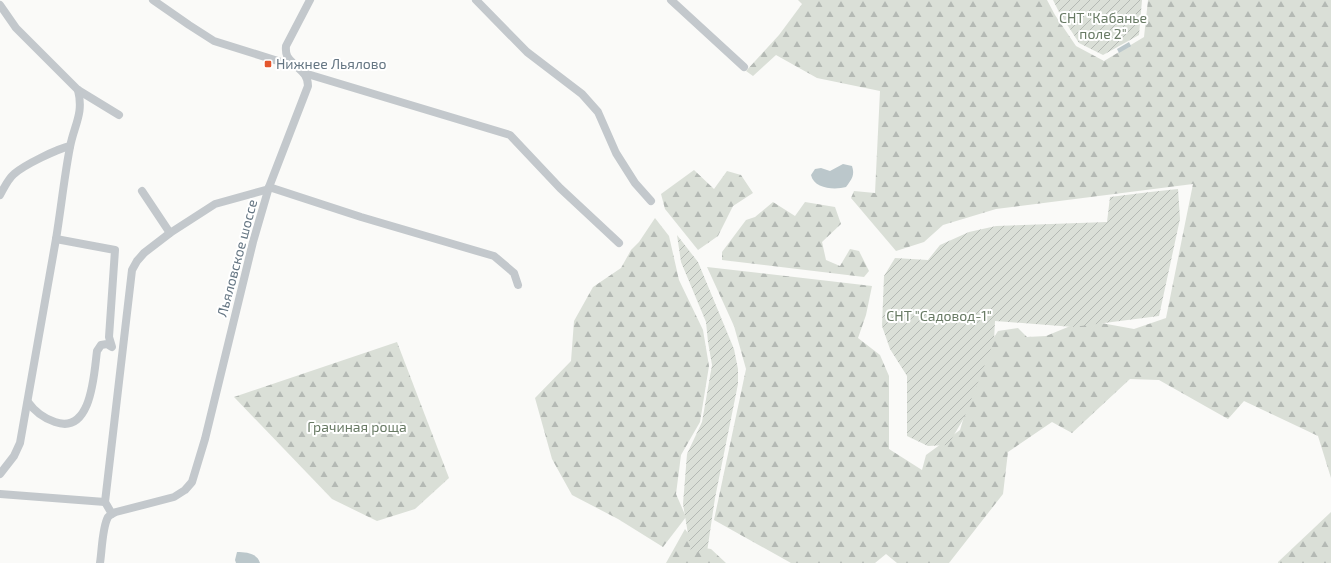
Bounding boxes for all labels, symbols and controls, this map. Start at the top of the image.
park label: СНТ "Кабанье поле 2" [1059,9,1147,42]
place label: Нижнее Льялово [276,55,387,72]
marker: Нижнее Льялово [263,59,273,69]
street label: Льяловское шоссе [213,197,260,318]
park label: СНТ "Садовод-1" [886,307,992,324]
park label: Грачиная роща [307,418,407,435]

